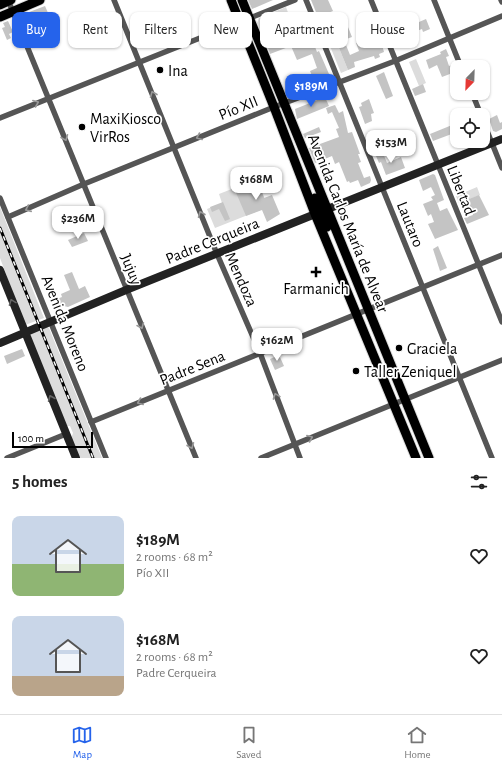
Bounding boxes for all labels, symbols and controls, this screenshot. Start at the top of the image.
chip: Buy [12,12,60,48]
chip: Rent [68,12,122,48]
chip: Filters [130,12,191,48]
chip: New [199,12,252,48]
chip: Apartment [260,12,348,48]
chip: House [356,12,419,48]
north arrow [450,60,490,100]
map controls [450,60,490,148]
place label: Ina [168,63,188,79]
marker: Ina [155,65,165,75]
pin: $189M [283,74,339,108]
text: $189M [294,80,328,93]
one-way arrow [149,90,157,97]
street label: Pío XII [216,93,260,123]
one-way arrow [33,100,40,108]
button: locate [450,108,490,148]
place label: MaxiKiosco VirRos [90,111,161,145]
marker: MaxiKiosco VirRos [77,122,87,132]
pin: $153M [363,130,419,164]
one-way arrow [196,132,204,140]
street label: Avenida Carlos María de Alvear [305,132,392,316]
one-way arrow [61,134,69,141]
text: $153M [375,136,407,149]
street label: Libertad [444,163,478,218]
pin: $168M [228,167,284,201]
text: $168M [239,173,273,186]
street label: Lautaro [394,199,426,250]
one-way arrow [24,204,32,212]
pin: $236M [50,206,106,240]
one-way arrow [198,211,206,219]
text: $236M [61,212,95,225]
street label: Padre Cerqueira [163,215,261,267]
street label: Mendoza [222,250,260,309]
street label: Jujuy [117,252,145,288]
marker: Farmanich [311,267,321,277]
street label: Avenida Moreno [39,273,92,374]
place label: Farmanich [283,281,349,297]
one-way arrow [9,298,17,305]
one-way arrow [137,322,145,329]
pin: $162M [249,328,305,362]
text: $162M [260,334,294,347]
place label: Graciela [407,341,457,357]
marker: Graciela [394,343,404,353]
street label: Padre Sena [157,348,227,388]
place label: Taller Zeniquel [364,364,456,380]
marker: Taller Zeniquel [351,366,361,376]
one-way arrow [272,392,280,399]
one-way arrow [48,394,56,401]
one-way arrow [136,397,144,405]
scale bar [12,430,93,449]
text: 100 m [18,433,44,444]
one-way arrow [307,434,314,442]
one-way arrow [187,442,195,449]
icon: filters [468,471,490,493]
text: 5 homes [12,473,68,490]
text: $189M [136,531,180,548]
icon: home [44,532,92,580]
icon: heart [468,545,490,567]
text: 2 rooms · 68 m² [136,551,213,564]
text: Pío XII [136,567,169,580]
text: $168M [136,631,180,648]
icon: home [44,632,92,680]
icon: heart [468,645,490,667]
text: 2 rooms · 68 m² [136,651,213,664]
text: Padre Cerqueira [136,667,217,680]
tab: Map [71,724,93,761]
tab: Saved [236,724,261,761]
tab: Home [404,724,431,761]

